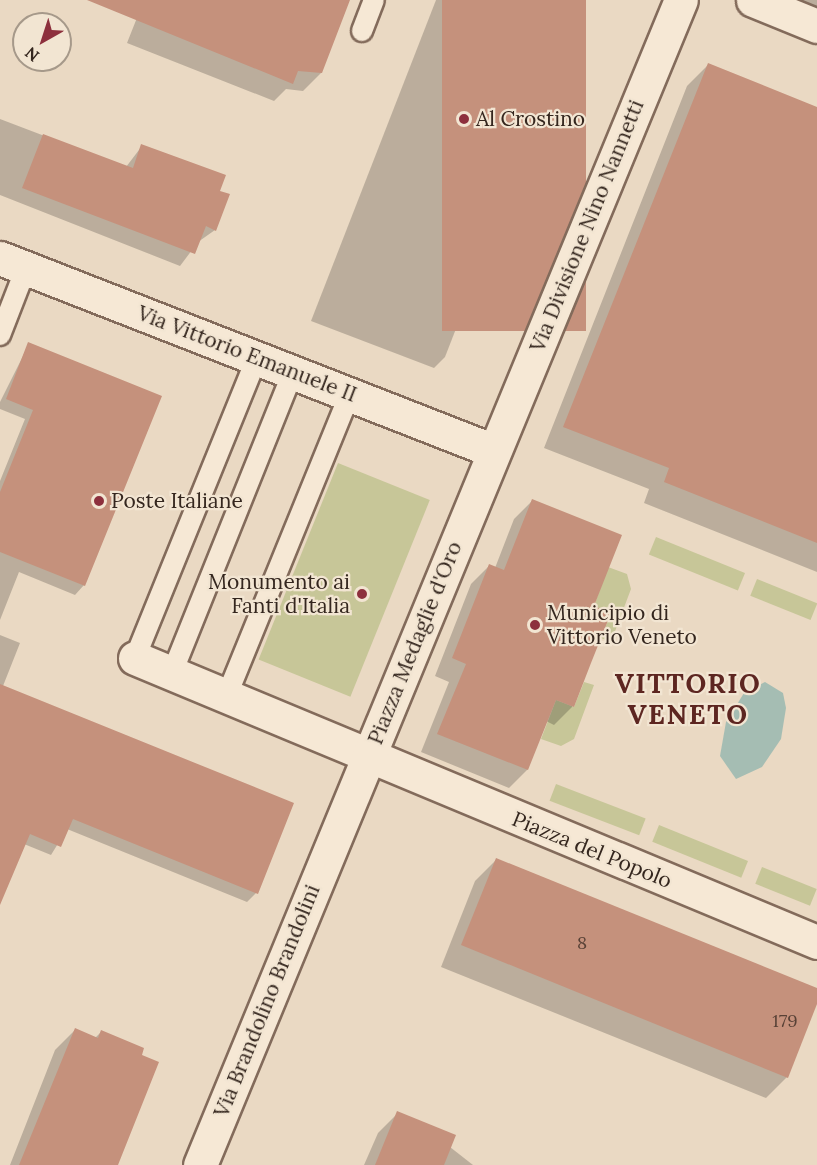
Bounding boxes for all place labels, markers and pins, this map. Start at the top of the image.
place label: Al Crostino [476,106,585,132]
marker: Al Crostino [457,112,471,126]
place label: Poste Italiane [111,488,243,514]
marker: Poste Italiane [92,494,106,508]
place label: Monumento ai Fanti d'Italia [208,569,350,619]
marker: Monumento ai Fanti d'Italia [355,587,369,601]
place label: Municipio di Vittorio Veneto [547,600,697,650]
marker: Municipio di Vittorio Veneto [528,618,542,632]

